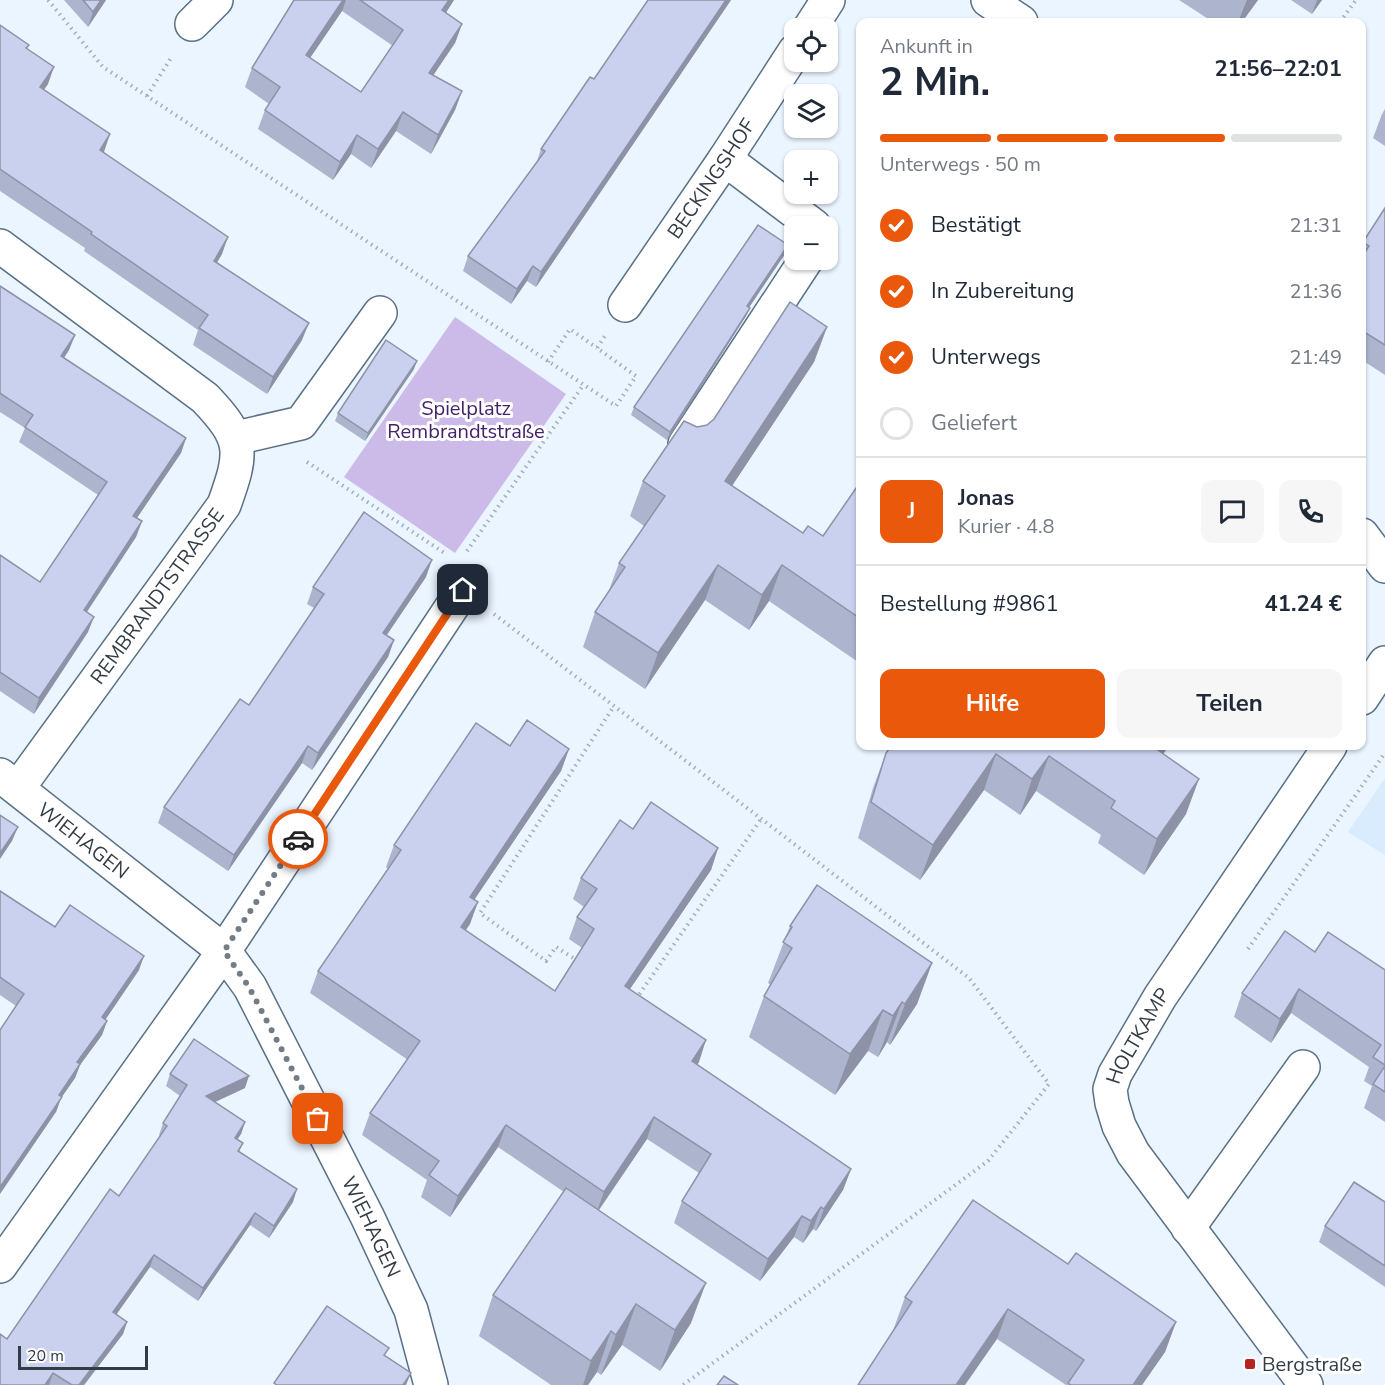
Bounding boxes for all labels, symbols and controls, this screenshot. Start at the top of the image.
map controls [784,18,838,270]
button: locate [784,18,838,72]
text: Ankunft in [880,33,973,60]
text: 21:56–22:01 [1214,54,1342,84]
text: 2 Min. [880,56,990,109]
button: layers [784,84,838,138]
street label: BECKINGSHOF [661,114,762,244]
button: + [784,150,838,204]
text: Unterwegs · 50 m [880,151,1041,178]
icon: check [880,209,913,242]
text: Bestätigt [931,210,1021,240]
text: 21:31 [1289,212,1342,239]
button: − [784,216,838,270]
icon: check [880,275,913,308]
text: In Zubereitung [931,276,1074,306]
text: 21:36 [1289,278,1342,305]
icon: check [880,341,913,374]
text: Unterwegs [931,342,1041,372]
text: 21:49 [1289,344,1342,371]
park label: Spielplatz Rembrandtstraße [387,395,545,445]
text: Geliefert [931,408,1017,438]
button: chat [1201,480,1264,543]
button: phone [1279,480,1342,543]
text: Jonas [958,483,1014,513]
text: J [908,496,915,526]
street label: REMBRANDTSTRASSE [84,503,231,690]
text: Kurier · 4.8 [958,513,1055,540]
pin [437,564,488,615]
icon: home [446,573,479,606]
text: Bestellung #9861 [880,589,1059,619]
text: 41.24 € [1265,589,1342,619]
button: Hilfe [880,669,1105,738]
button: Teilen [1117,669,1342,738]
street label: WIEHAGEN [32,796,134,885]
courier [268,809,328,869]
icon: car [282,823,315,856]
street label: HOLTKAMP [1100,982,1177,1087]
pin [292,1093,343,1144]
icon: bag [301,1102,334,1135]
street label: WIEHAGEN [335,1172,407,1282]
scale bar [18,1343,148,1370]
text: 20 m [27,1345,64,1367]
place label: Bergstraße [1262,1351,1362,1378]
marker: Bergstraße [1243,1357,1257,1371]

